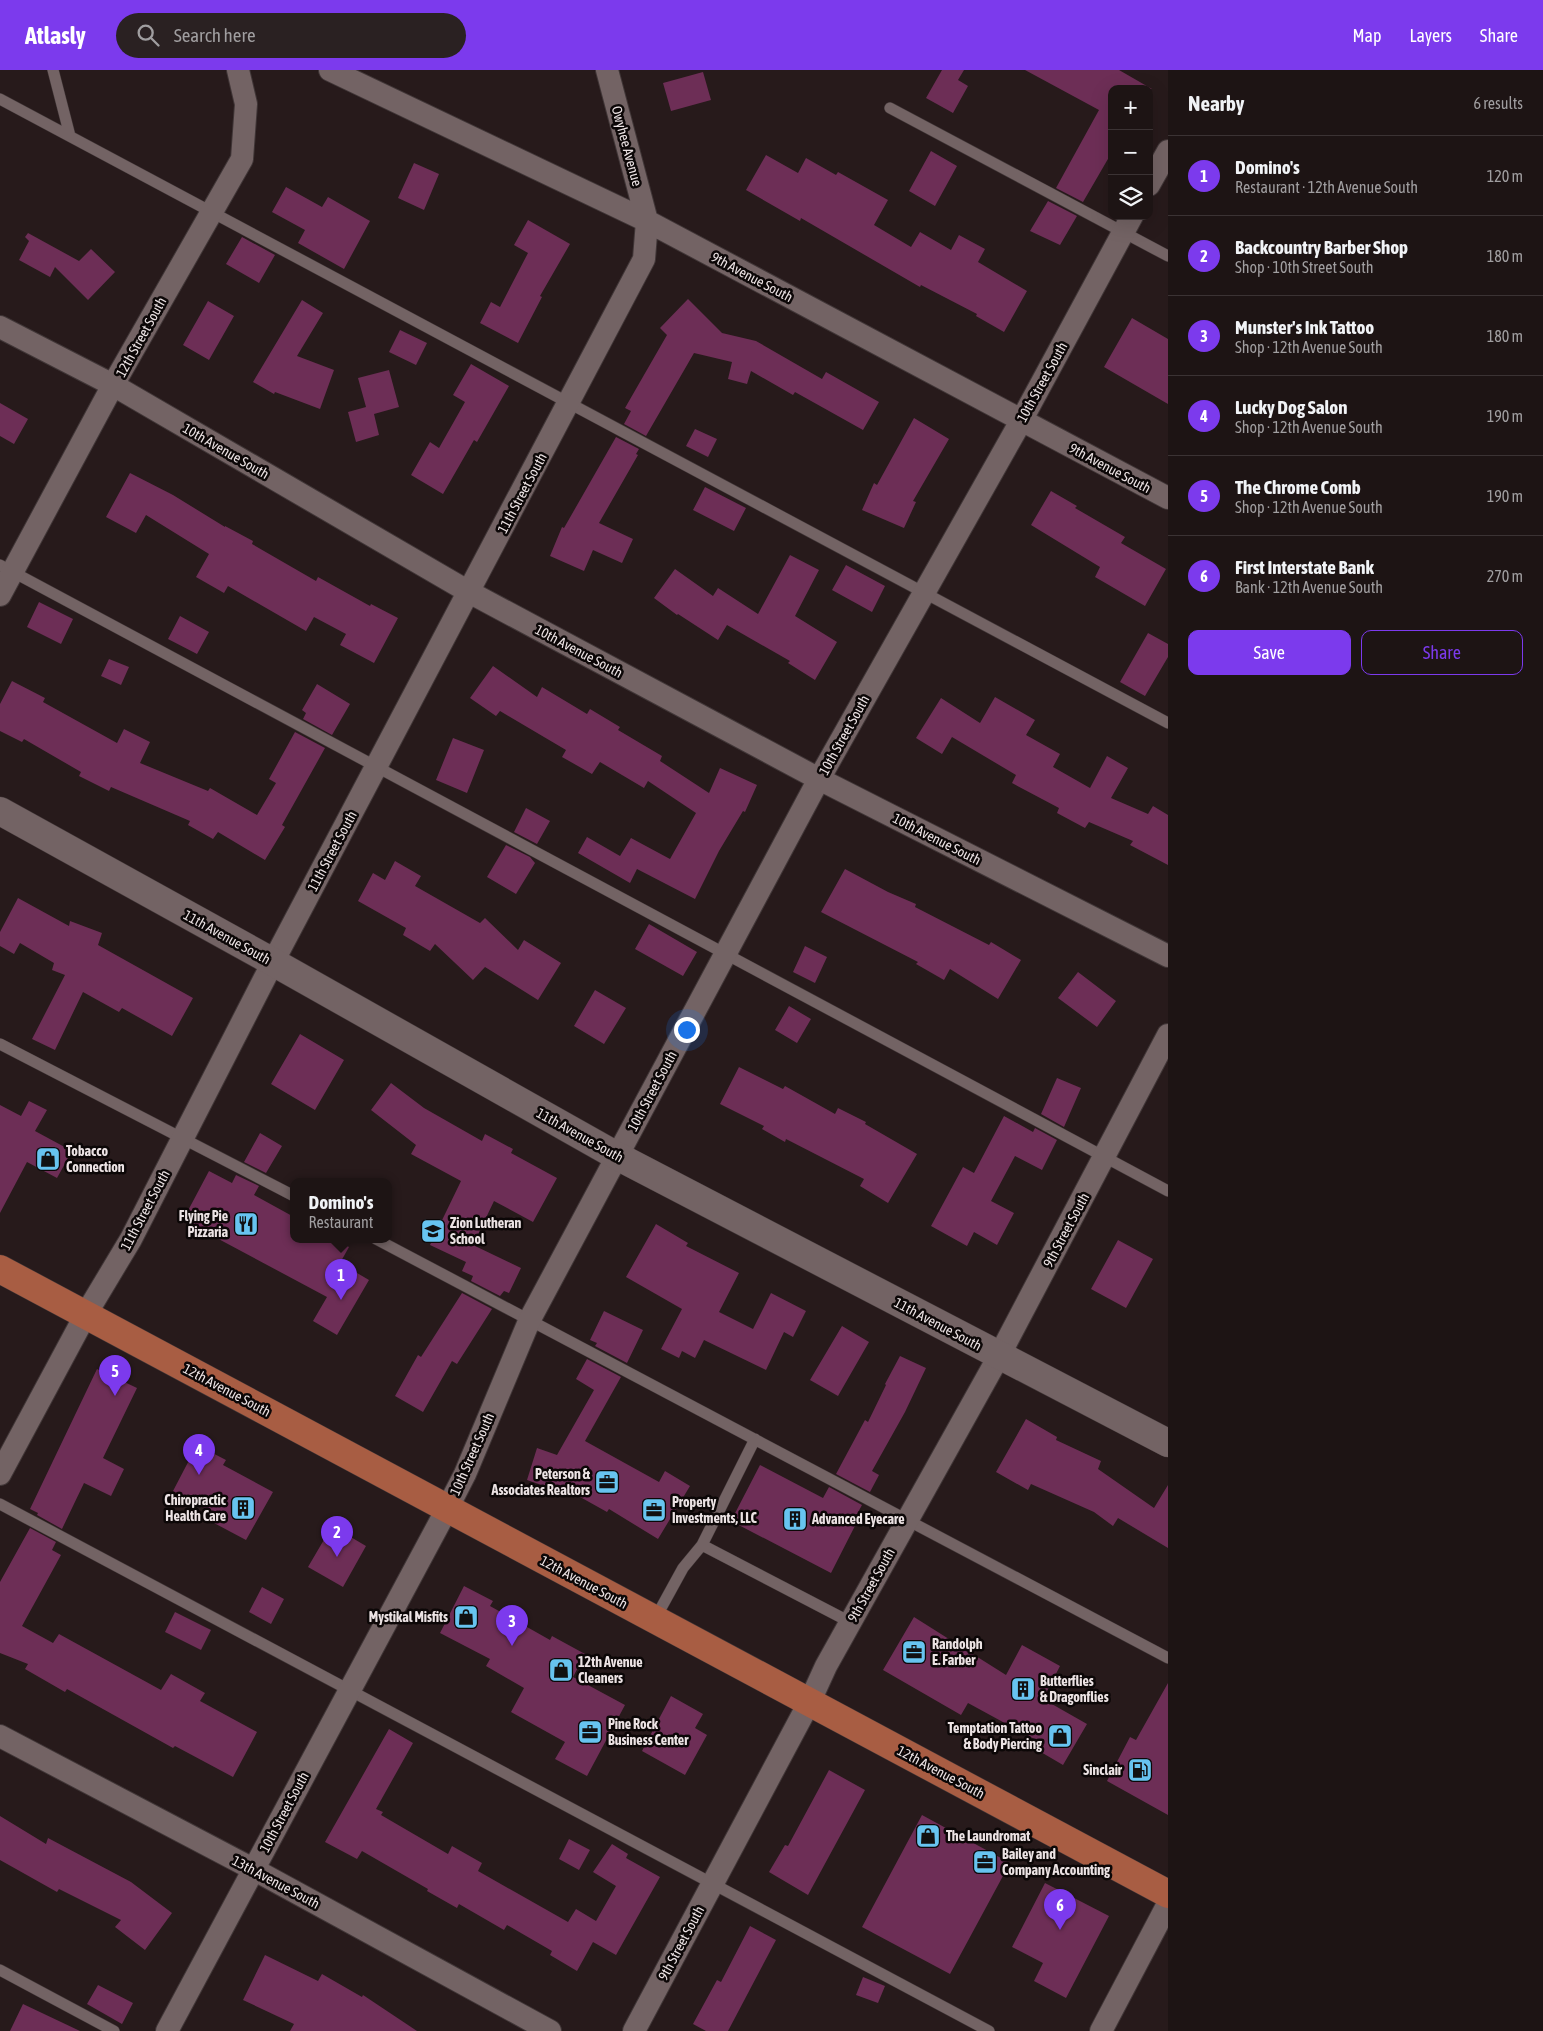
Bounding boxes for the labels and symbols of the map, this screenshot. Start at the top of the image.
street label: Owyhee Avenue [609,104,645,188]
street label: 9th Avenue South [708,249,796,305]
street label: 12th Street South [113,294,169,380]
street label: 10th Street South [1014,339,1070,425]
street label: 10th Avenue South [180,420,272,482]
street label: 9th Avenue South [1066,440,1154,496]
street label: 11th Street South [494,450,550,536]
street label: 10th Avenue South [533,621,625,681]
street label: 10th Street South [816,692,872,778]
street label: 11th Street South [304,808,360,894]
street label: 10th Avenue South [890,810,984,868]
street label: 11th Avenue South [181,907,273,967]
your location [674,1017,700,1043]
street label: 10th Street South [624,1048,680,1134]
street label: 11th Avenue South [534,1105,626,1165]
place label: Tobacco Connection [66,1143,125,1175]
shop icon: Tobacco Connection [35,1146,61,1172]
street label: 11th Street South [117,1167,173,1253]
street label: 9th Street South [1040,1190,1092,1270]
place label: Flying Pie Pizzaria [179,1208,228,1240]
restaurant icon: Flying Pie Pizzaria [233,1211,259,1237]
place label: Zion Lutheran School [450,1215,522,1247]
school or university icon: Zion Lutheran School [420,1218,446,1244]
pin: 1 [325,1259,357,1300]
street label: 11th Avenue South [892,1294,984,1354]
pin: 5 [99,1355,131,1396]
street label: 12th Avenue South [181,1360,273,1420]
street label: 10th Street South [447,1410,497,1498]
pin: 4 [183,1434,215,1475]
place label: Peterson & Associates Realtors [491,1466,591,1498]
office icon: Peterson & Associates Realtors [594,1469,620,1495]
place label: Chiropractic Health Care [164,1492,227,1524]
place label: Property Investments, LLC [672,1494,757,1526]
building icon: Chiropractic Health Care [230,1495,256,1521]
office icon: Property Investments, LLC [641,1497,667,1523]
building icon: Advanced Eyecare [782,1506,808,1532]
place label: Advanced Eyecare [811,1511,905,1527]
pin: 2 [321,1516,353,1557]
street label: 9th Street South [844,1545,898,1625]
street label: 12th Avenue South [538,1552,630,1612]
shop icon: Mystikal Misfits [453,1604,479,1630]
pin: 3 [496,1605,528,1646]
place label: Mystikal Misfits [369,1609,448,1625]
place label: Randolph E. Farber [932,1636,983,1668]
office icon: Randolph E. Farber [901,1639,927,1665]
place label: 12th Avenue Cleaners [578,1654,643,1686]
shop icon: 12th Avenue Cleaners [548,1657,574,1683]
place label: Butterflies & Dragonflies [1040,1673,1109,1705]
building icon: Butterflies & Dragonflies [1010,1676,1036,1702]
place label: Pine Rock Business Center [608,1716,689,1748]
office icon: Pine Rock Business Center [577,1719,603,1745]
place label: Temptation Tattoo & Body Piercing [948,1720,1043,1752]
shop icon: Temptation Tattoo & Body Piercing [1047,1723,1073,1749]
street label: 12th Avenue South [895,1742,987,1802]
fuel station icon: Sinclair [1127,1757,1153,1783]
place label: Sinclair [1083,1762,1123,1778]
street label: 10th Street South [256,1769,312,1855]
shop icon: The Laundromat [915,1823,941,1849]
place label: The Laundromat [946,1828,1030,1844]
place label: Bailey and Company Accounting [1002,1846,1111,1878]
office icon: Bailey and Company Accounting [972,1849,998,1875]
street label: 13th Avenue South [230,1852,322,1912]
pin: 6 [1044,1889,1076,1930]
street label: 9th Street South [655,1903,707,1983]

